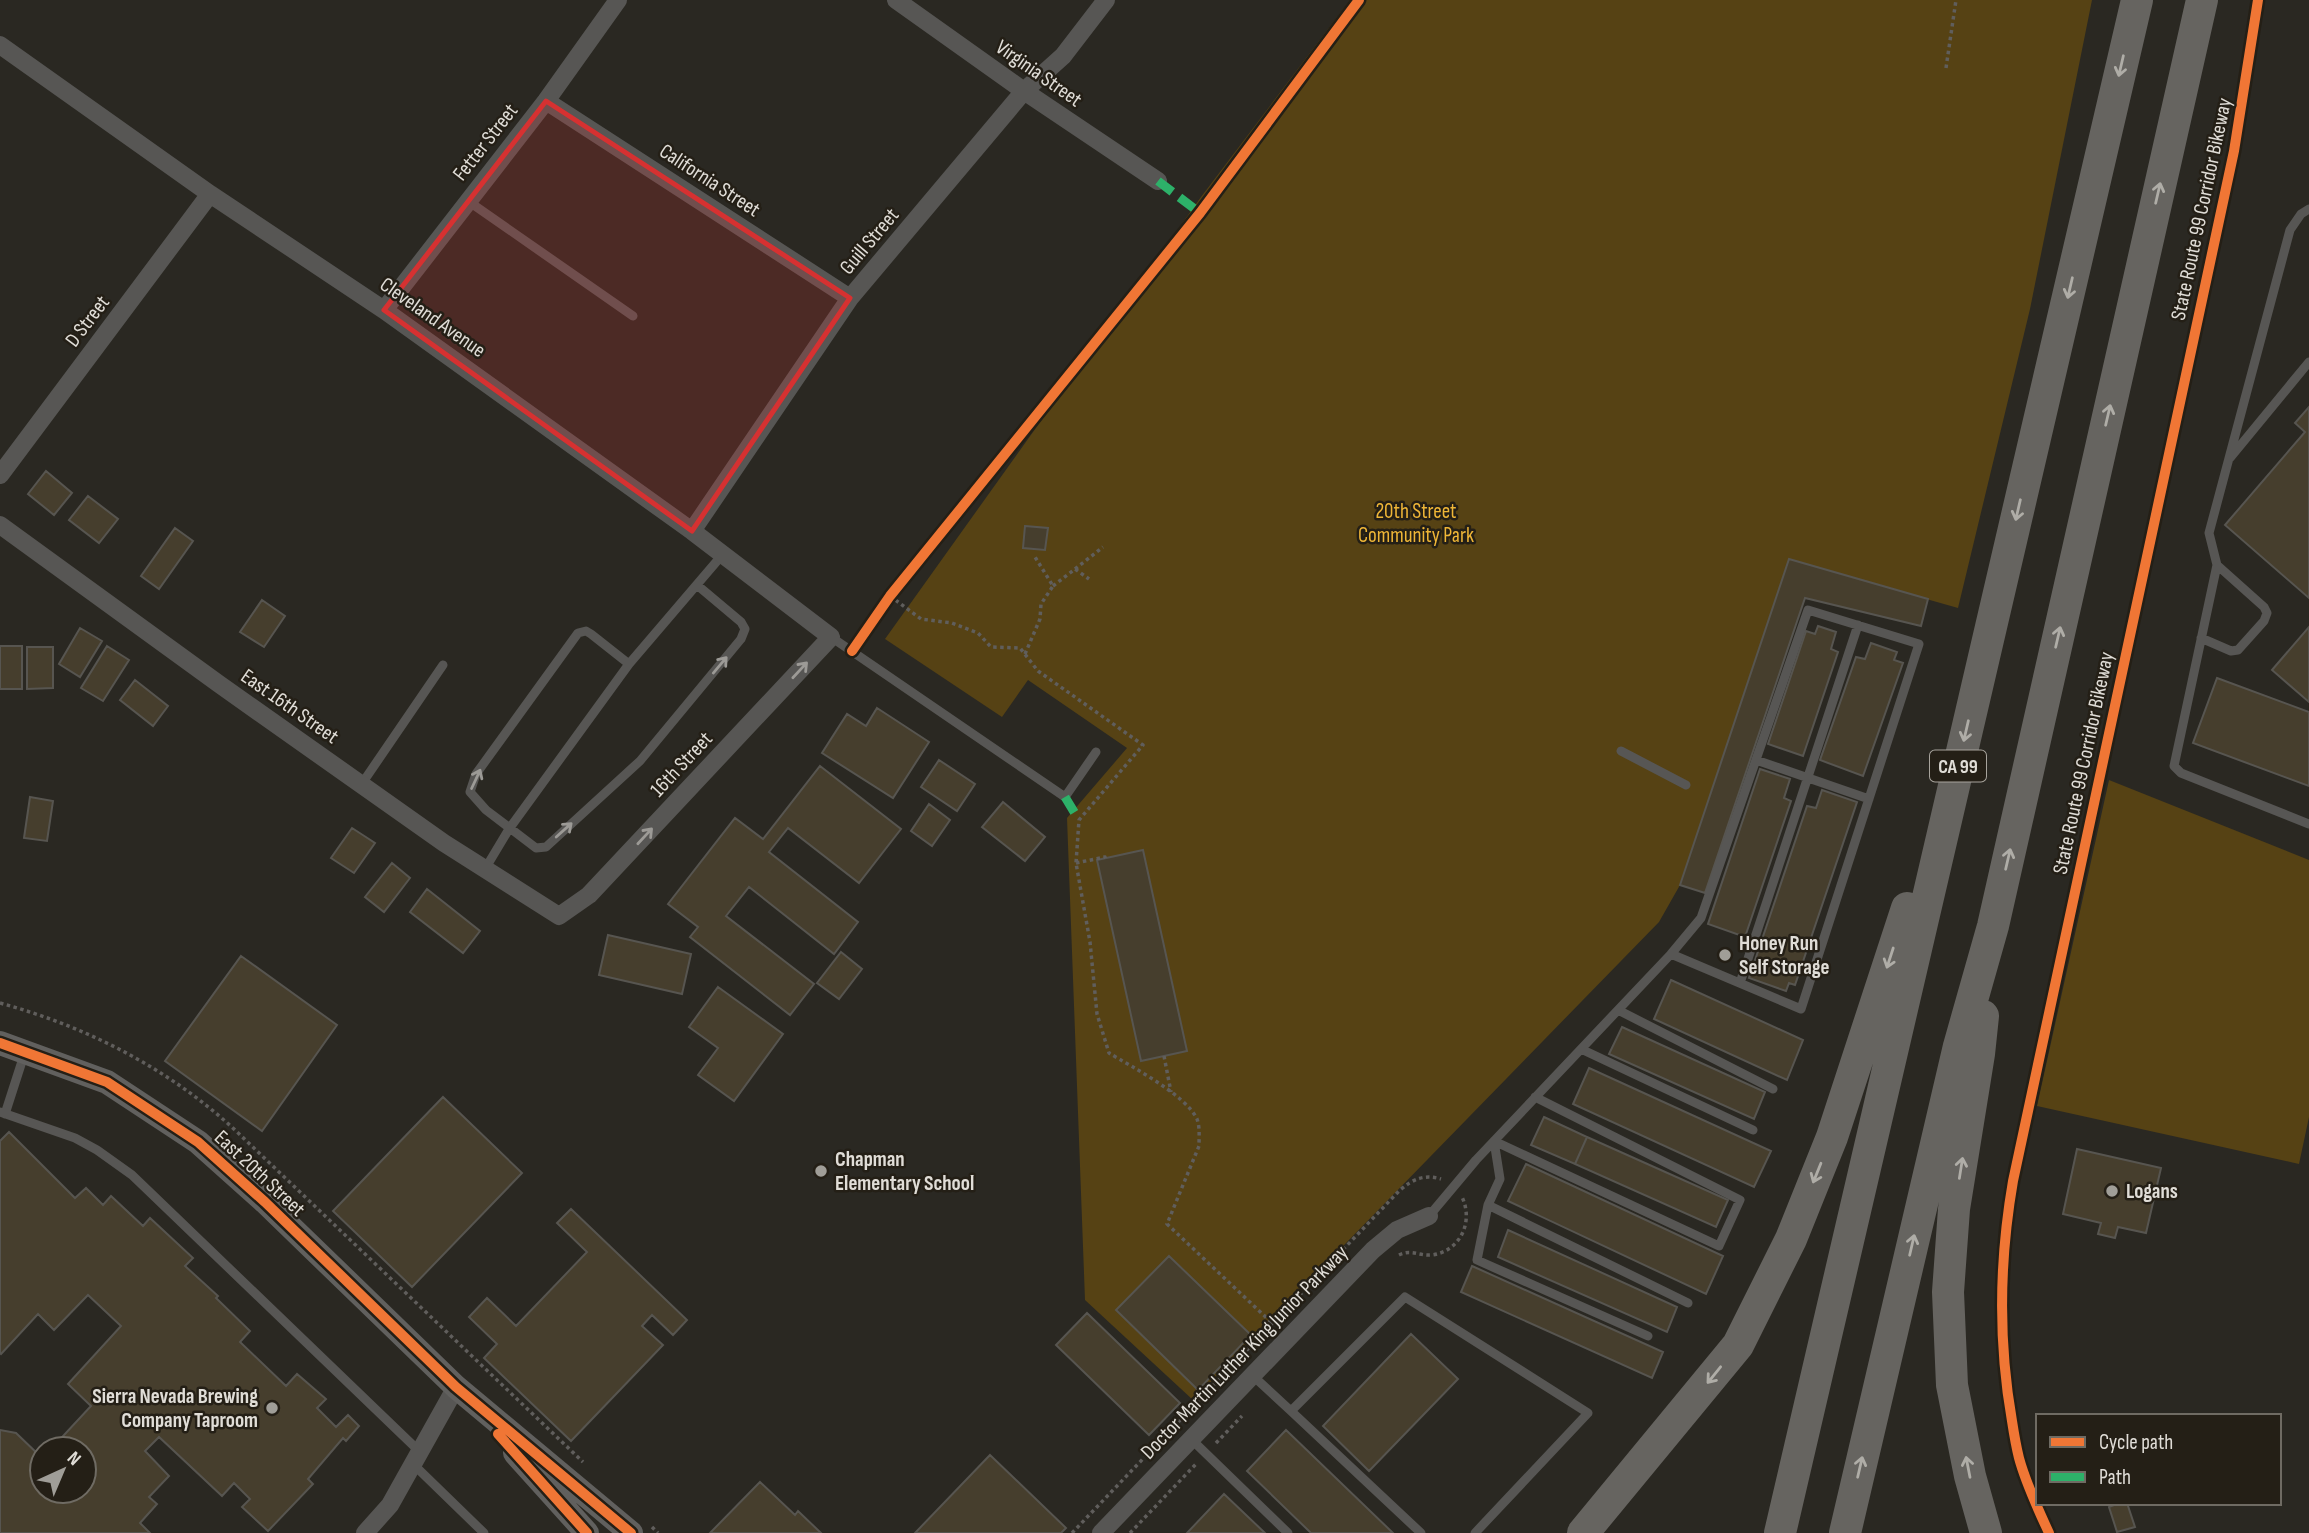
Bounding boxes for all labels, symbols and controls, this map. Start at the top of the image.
street label: Virginia Street [991,35,1087,112]
one-way arrow [2114,55,2127,77]
street label: State Route 99 Corridor Bikeway [2166,96,2237,323]
street label: Fetter Street [448,99,523,186]
street label: California Street [655,139,765,222]
one-way arrow [2153,183,2166,205]
street label: Guill Street [835,203,904,279]
street label: Cleveland Avenue [375,272,490,363]
one-way arrow [2062,276,2076,299]
street label: D Street [60,291,115,352]
one-way arrow [2102,404,2116,427]
one-way arrow [2011,498,2024,521]
park label: 20th Street Community Park [1358,499,1474,548]
one-way arrow [2052,626,2066,649]
street label: State Route 99 Corridor Bikeway [2048,650,2119,877]
one-way arrow [712,656,728,674]
one-way arrow [792,662,809,679]
street label: East 16th Street [236,664,343,749]
one-way arrow [1959,719,1973,742]
street label: 16th Street [645,727,718,802]
road number: CA 99 [1930,750,1986,782]
one-way arrow [469,769,483,790]
one-way arrow [555,822,573,838]
one-way arrow [636,828,653,845]
one-way arrow [2002,848,2016,871]
place label: Honey Run Self Storage [1739,931,1829,980]
marker: Honey Run Self Storage [1717,947,1733,963]
one-way arrow [1883,947,1896,969]
street label: East 20th Street [209,1125,310,1222]
place label: Chapman Elementary School [835,1147,974,1196]
one-way arrow [1955,1158,1968,1180]
one-way arrow [1810,1162,1823,1184]
marker: Chapman Elementary School [813,1163,829,1179]
place label: Logans [2126,1179,2178,1204]
marker: Logans [2104,1183,2120,1199]
one-way arrow [1906,1234,1920,1257]
street label: Doctor Martin Luther King Junior Parkway [1136,1240,1353,1464]
one-way arrow [1706,1365,1721,1383]
place label: Sierra Nevada Brewing Company Taproom [92,1384,258,1433]
marker: Sierra Nevada Brewing Company Taproom [264,1400,280,1416]
legend [2036,1414,2281,1505]
text: Cycle path [2099,1430,2173,1455]
north arrow [28,1435,98,1505]
text: N [62,1447,85,1471]
one-way arrow [1855,1456,1868,1478]
one-way arrow [1961,1456,1974,1479]
text: Path [2099,1465,2131,1490]

